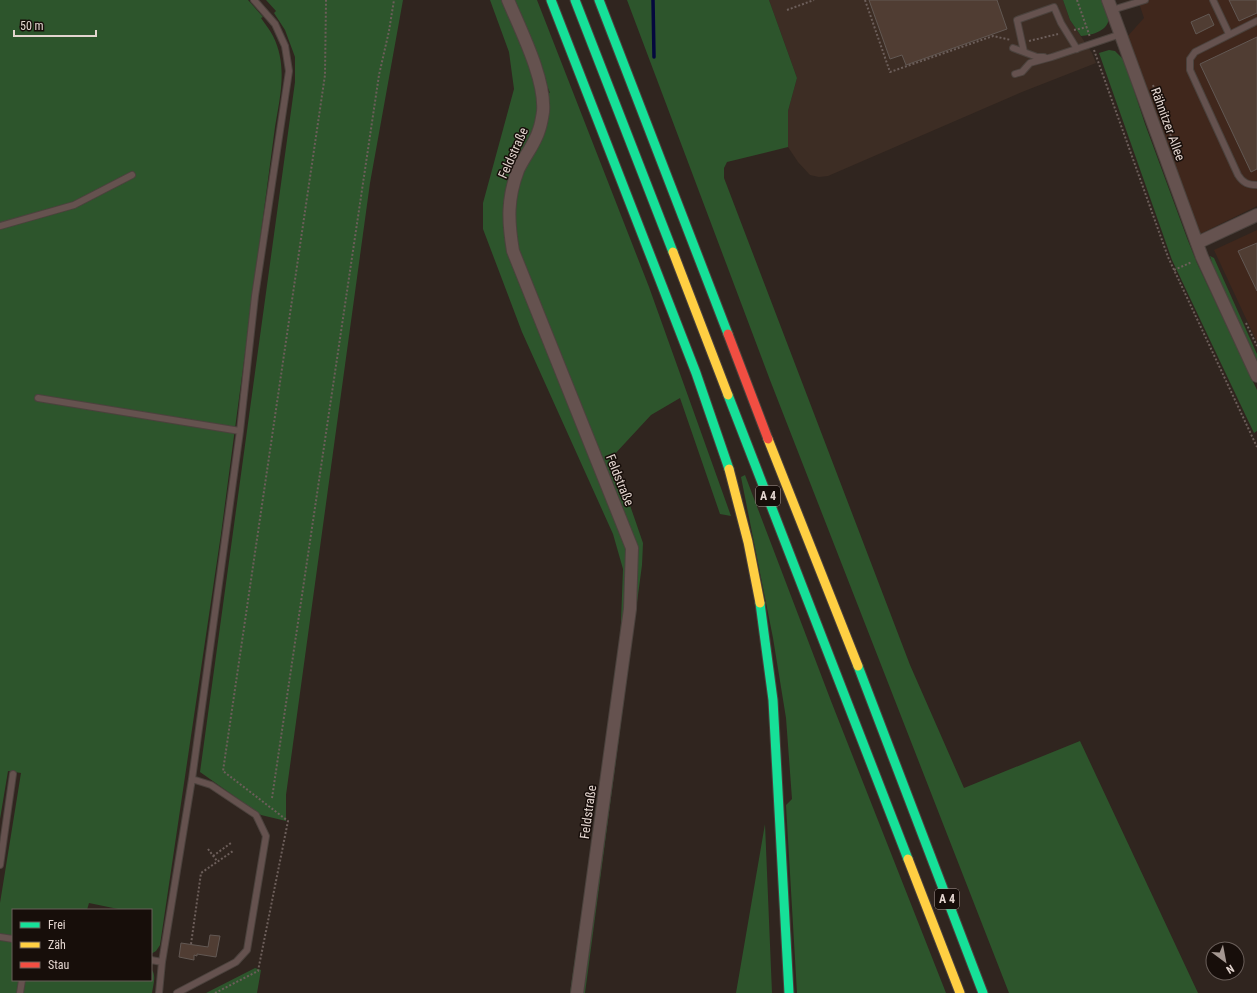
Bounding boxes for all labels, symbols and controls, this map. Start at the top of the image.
scale bar [14,12,96,38]
text: 50 m [20,19,44,33]
street label: Rähnitzer Allee [1148,85,1188,163]
street label: Feldstraße [495,125,531,181]
street label: Feldstraße [603,452,637,508]
road number: A 4 [756,486,780,506]
street label: Feldstraße [577,784,599,840]
road number: A 4 [935,889,959,909]
legend [12,909,152,981]
text: Frei [48,918,66,932]
text: Zäh [48,938,66,952]
north arrow [1205,941,1245,981]
text: Stau [48,958,70,972]
text: N [1224,962,1236,976]

